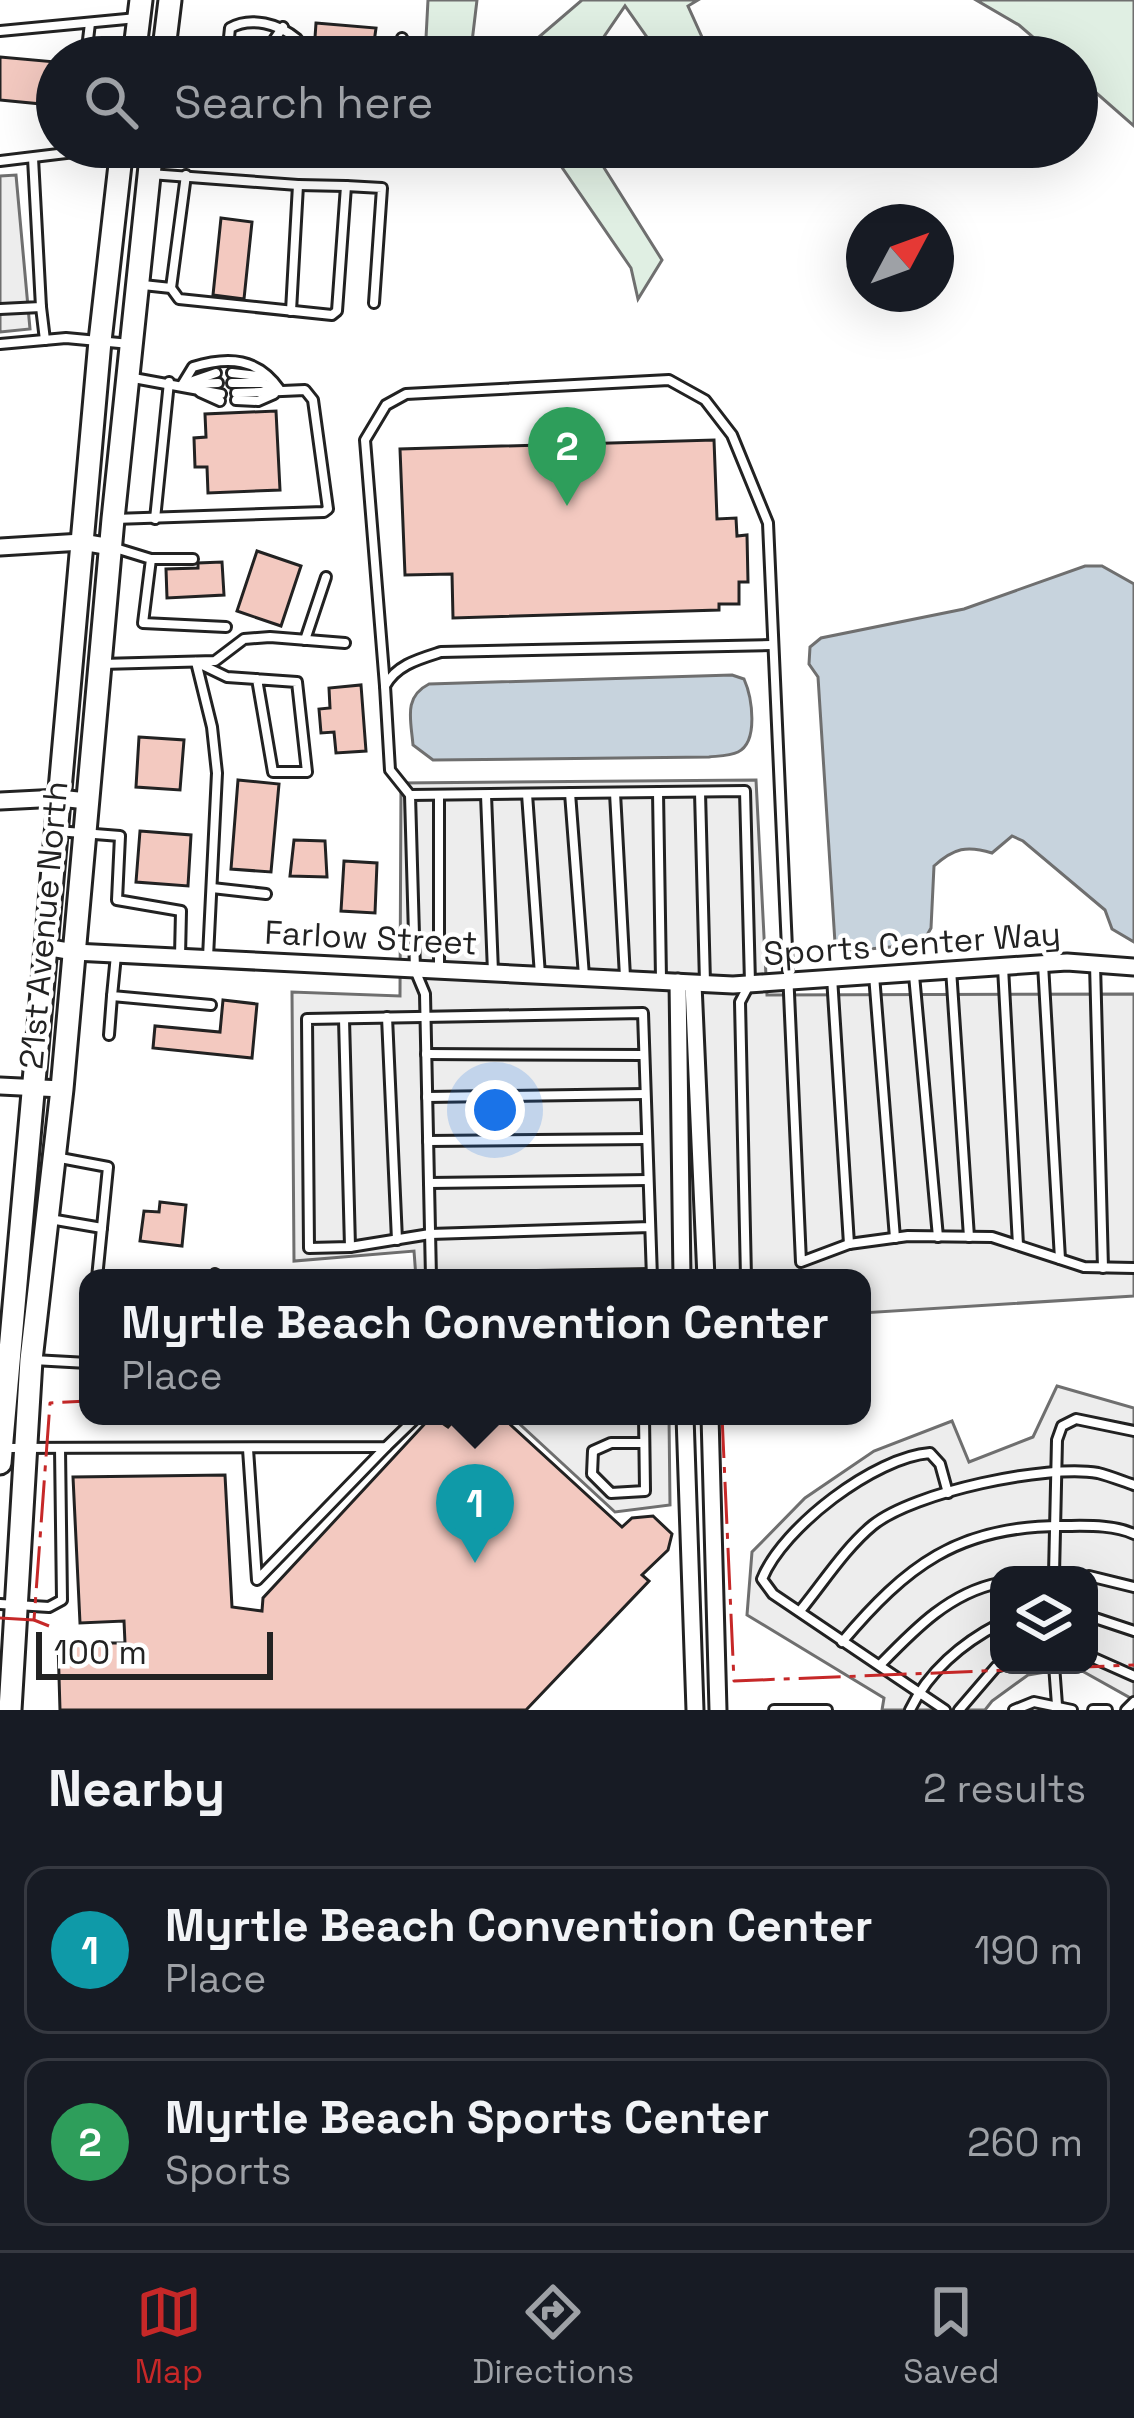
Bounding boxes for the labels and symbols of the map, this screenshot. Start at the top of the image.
north arrow [846,204,954,312]
pin: 2 [528,407,606,506]
street label: 21st Avenue North [10,779,78,1071]
street label: Farlow Street [264,911,478,965]
street label: Sports Center Way [762,913,1062,975]
your location [465,1080,525,1140]
pin: 1 [436,1464,514,1563]
scale bar [36,1626,273,1679]

